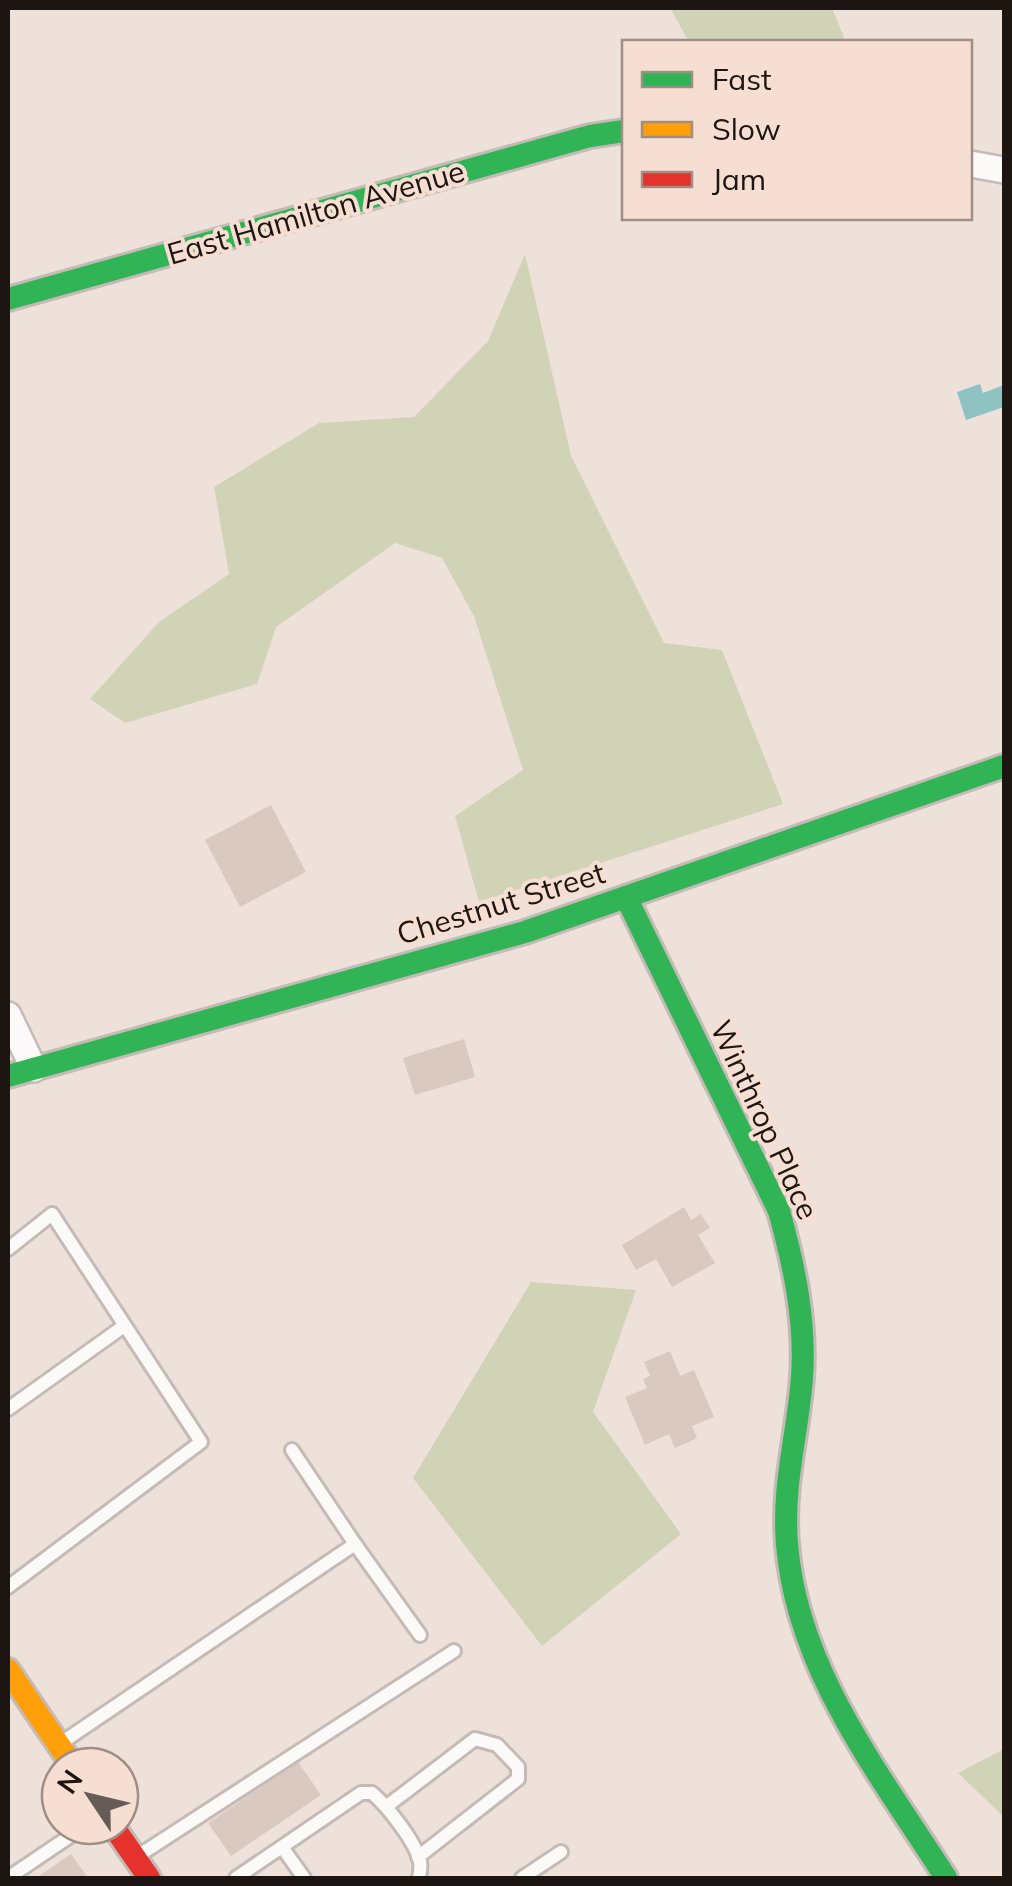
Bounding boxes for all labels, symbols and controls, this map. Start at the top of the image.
legend [622,40,972,220]
text: Fast [712,60,772,98]
text: Slow [712,110,781,148]
street label: East Hamilton Avenue [163,151,469,273]
text: Jam [712,160,766,198]
street label: Chestnut Street [392,853,609,953]
street label: Winthrop Place [702,1014,828,1225]
north arrow [40,1746,140,1846]
text: N [49,1763,90,1800]

